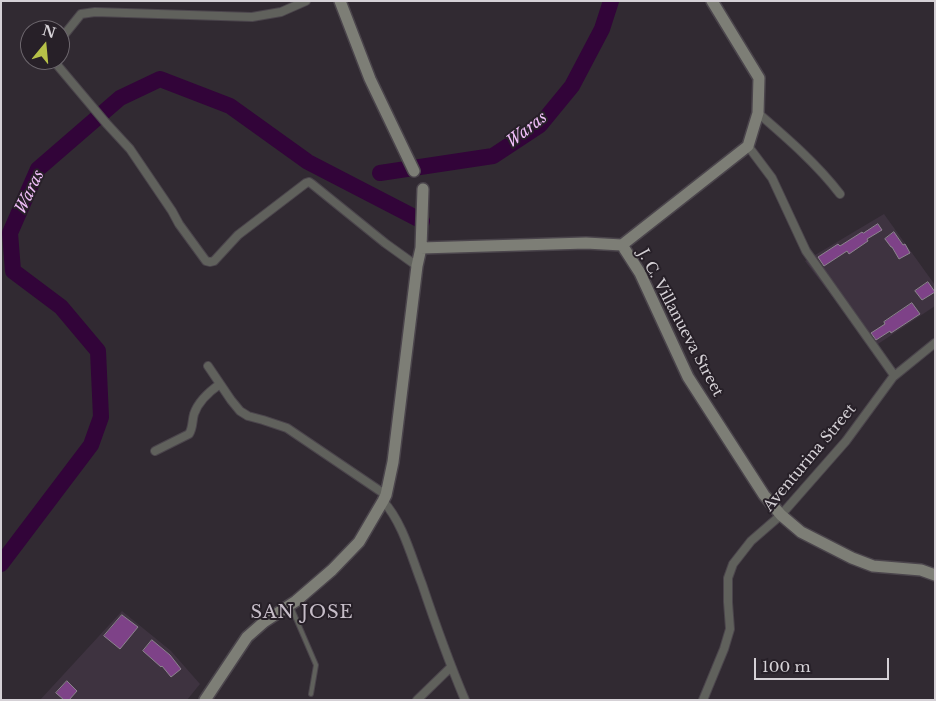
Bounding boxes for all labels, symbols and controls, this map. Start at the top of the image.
north arrow [20,20,70,70]
text: N [40,21,58,42]
water label: Waras [503,108,551,152]
water label: Waras [11,167,49,217]
street label: J. C. Villanueva Street [633,246,727,400]
street label: Aventurina Street [760,401,860,515]
district label: SAN JOSE [249,602,355,624]
scale bar [756,648,891,680]
text: 100 m [762,657,811,676]

